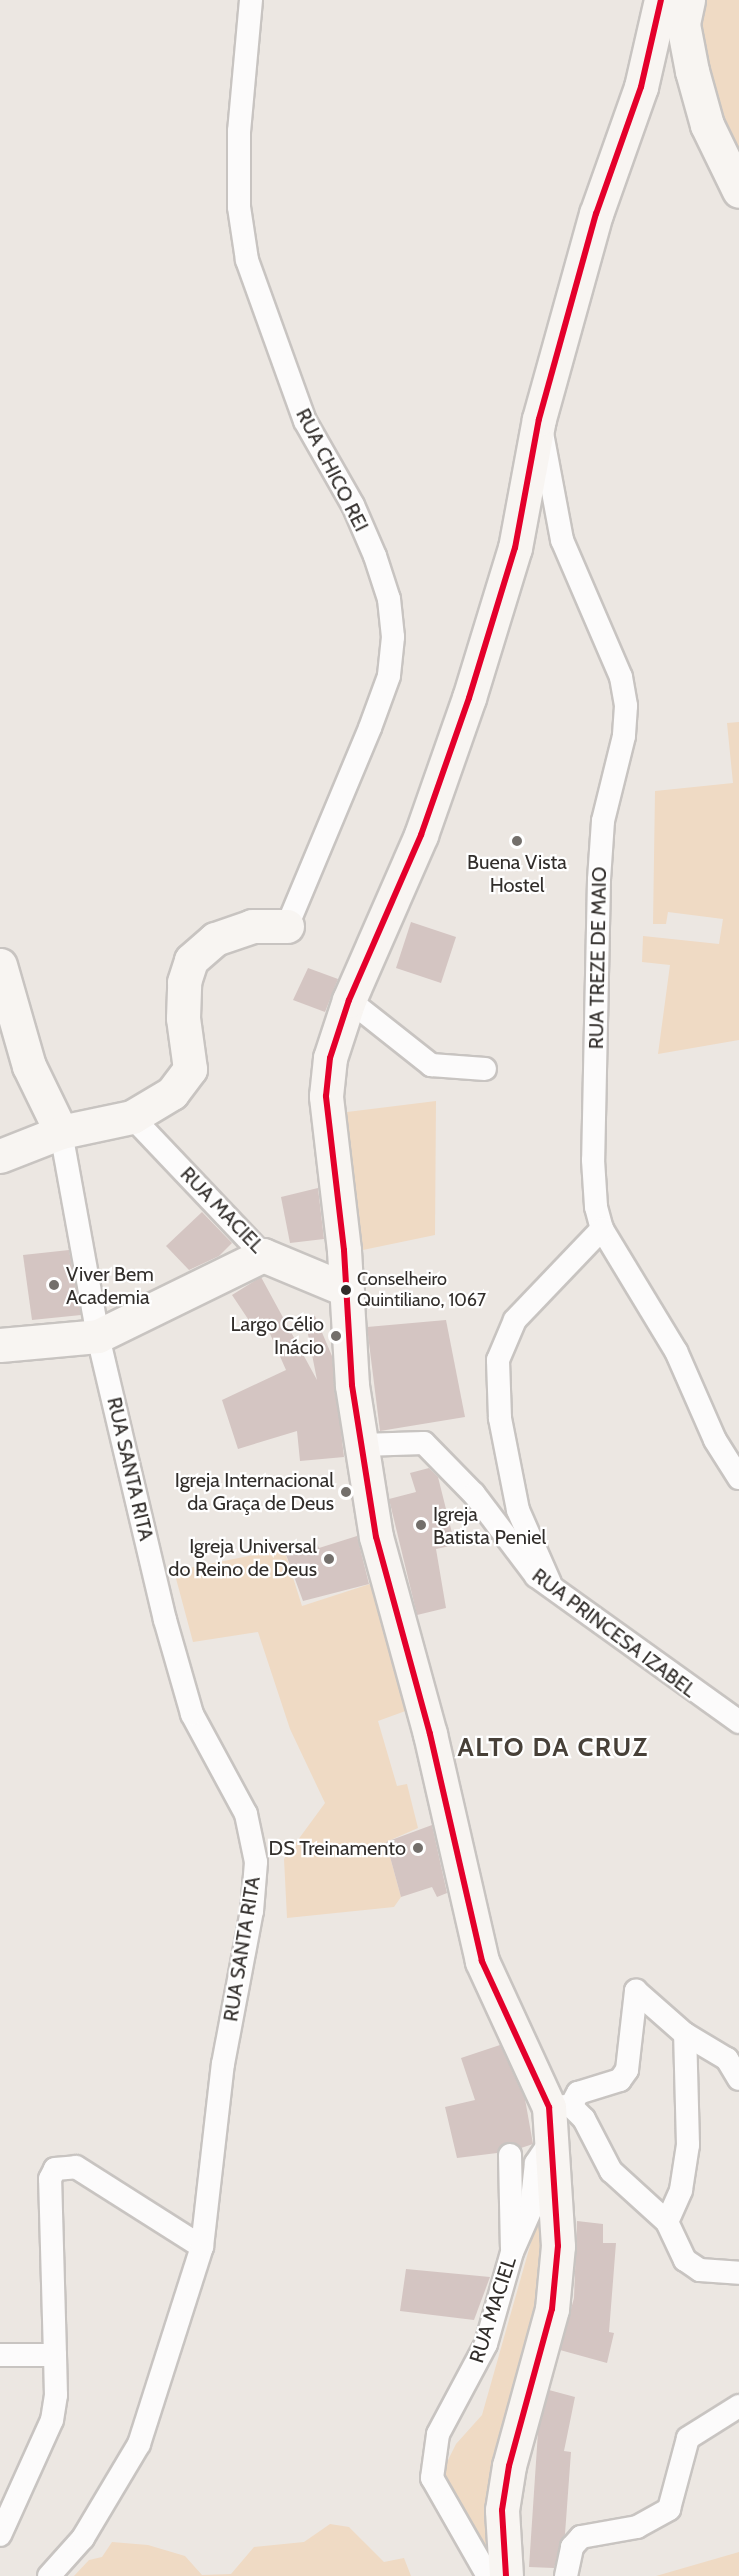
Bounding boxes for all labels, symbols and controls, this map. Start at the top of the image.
street label: RUA CHICO REI [291,405,373,535]
marker: Buena Vista Hostel [510,834,524,848]
place label: Buena Vista Hostel [467,850,567,897]
street label: RUA TREZE DE MAIO [584,867,612,1049]
street label: RUA MACIEL [175,1162,269,1258]
place label: Viver Bem Academia [66,1262,154,1309]
place label: Conselheiro Quintiliano, 1067 [357,1269,486,1312]
marker: Viver Bem Academia [47,1278,61,1292]
marker: Conselheiro Quintiliano, 1067 [340,1284,352,1296]
place label: Largo Célio Inácio [230,1312,324,1359]
marker: Largo Célio Inácio [329,1329,343,1343]
street label: RUA SANTA RITA [102,1395,158,1543]
place label: Igreja Internacional da Graça de Deus [175,1468,334,1515]
marker: Igreja Internacional da Graça de Deus [339,1485,353,1499]
place label: Igreja Batista Peniel [433,1502,546,1549]
marker: Igreja Batista Peniel [414,1518,428,1532]
place label: Igreja Universal do Reino de Deus [168,1535,317,1582]
marker: Igreja Universal do Reino de Deus [322,1552,336,1566]
street label: RUA PRINCESA IZABEL [527,1564,701,1702]
district label: ALTO DA CRUZ [458,1732,648,1764]
place label: DS Treinamento [269,1836,406,1860]
marker: DS Treinamento [411,1841,425,1855]
street label: RUA SANTA RITA [219,1875,265,2023]
street label: RUA MACIEL [465,2254,521,2366]

